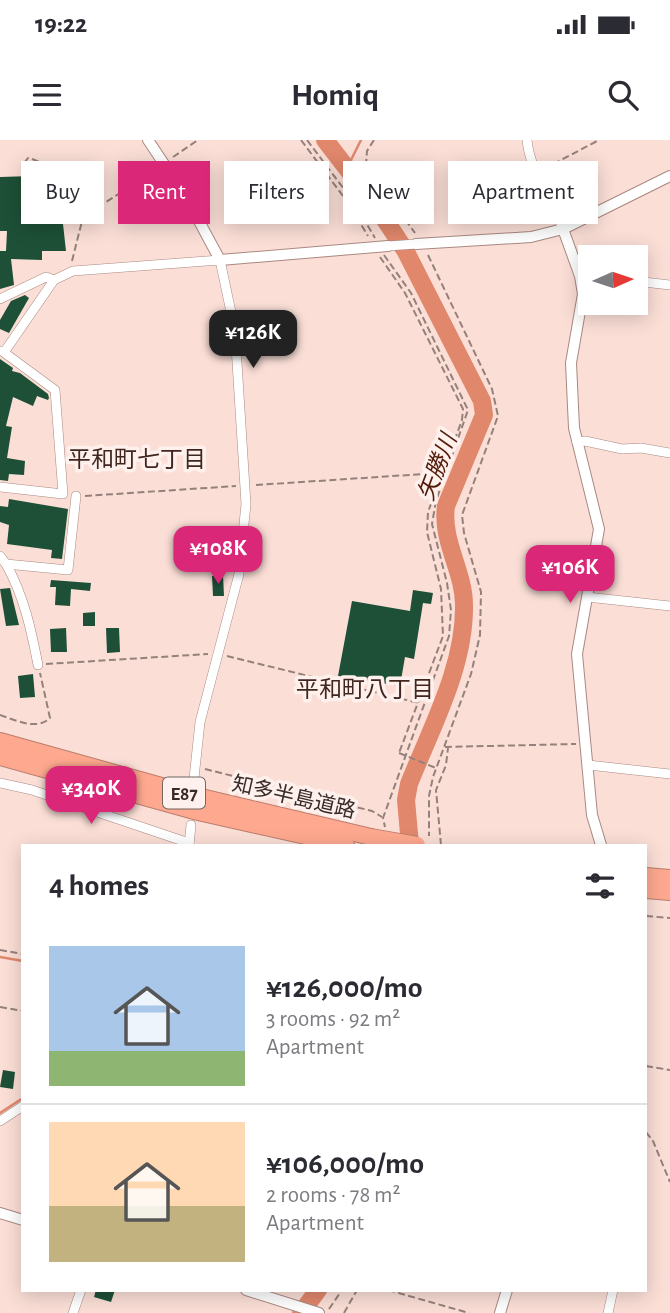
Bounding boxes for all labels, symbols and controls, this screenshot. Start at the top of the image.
text: 19:22 [35,11,87,37]
icon: menu [28,76,66,114]
icon: search [604,76,642,114]
text: Homiq [291,79,379,111]
chip: Buy [21,161,104,224]
chip: Rent [118,161,210,224]
chip: Filters [224,161,329,224]
chip: New [343,161,434,224]
chip: Apartment [448,161,598,224]
north arrow [578,245,648,315]
map controls [578,245,648,315]
pin: ¥126K [204,310,302,370]
text: ¥126K [225,321,281,344]
water label: 矢勝川 [413,428,463,504]
district label: 平和町七丁目 [68,447,206,472]
pin: ¥108K [169,526,267,586]
text: ¥108K [189,537,247,560]
pin: ¥106K [521,546,619,605]
text: ¥106K [542,556,598,579]
district label: 平和町八丁目 [296,677,434,702]
pin: ¥340K [42,766,140,826]
street label: 知多半島道路 [230,772,358,822]
text: ¥340K [62,777,121,800]
road number: E87 [163,778,205,808]
icon: filters [581,867,619,905]
text: 4 homes [49,871,149,901]
text: ¥126,000/mo [266,973,423,1003]
icon: home [105,974,189,1058]
text: 3 rooms · 92 m² [266,1008,400,1031]
text: Apartment [266,1036,364,1059]
text: ¥106,000/mo [266,1149,424,1179]
icon: home [105,1150,189,1234]
text: 2 rooms · 78 m² [266,1184,401,1207]
text: Apartment [266,1212,364,1235]

